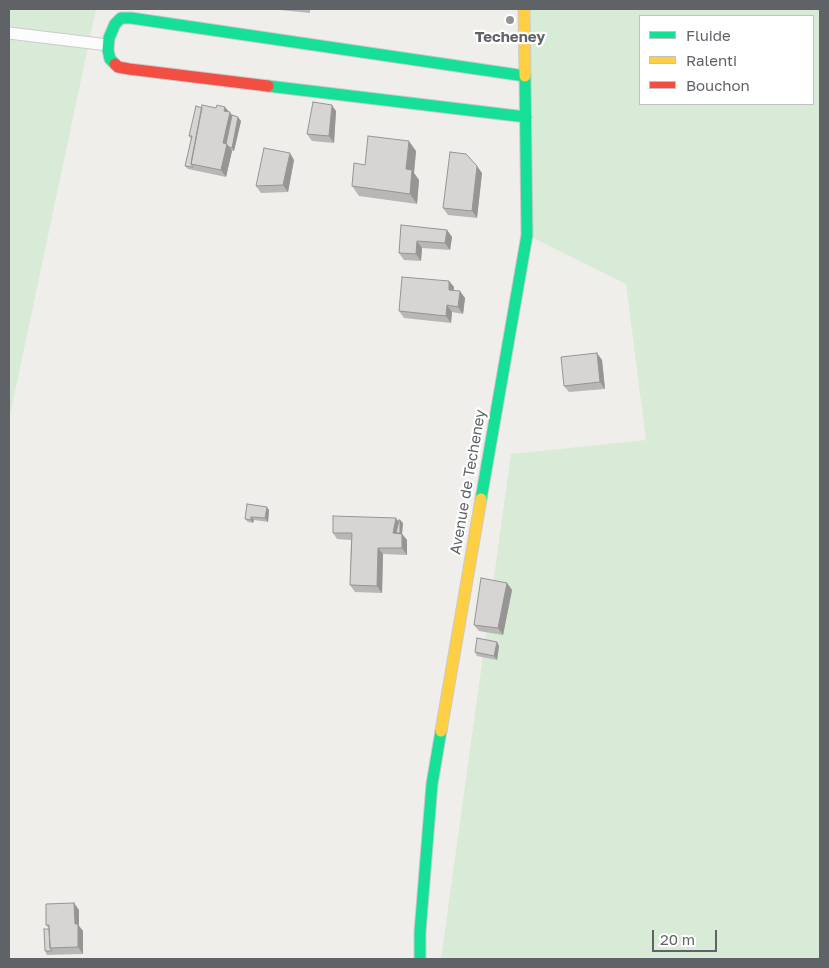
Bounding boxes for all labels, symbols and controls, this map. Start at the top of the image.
marker: Techeney [504,14,516,26]
legend [639,15,814,105]
text: Fluide [686,26,731,44]
place label: Techeney [475,28,545,46]
text: Ralenti [686,51,737,69]
text: Bouchon [686,76,750,94]
street label: Avenue de Techeney [446,408,490,556]
scale bar [654,920,719,952]
text: 20 m [660,930,695,948]

